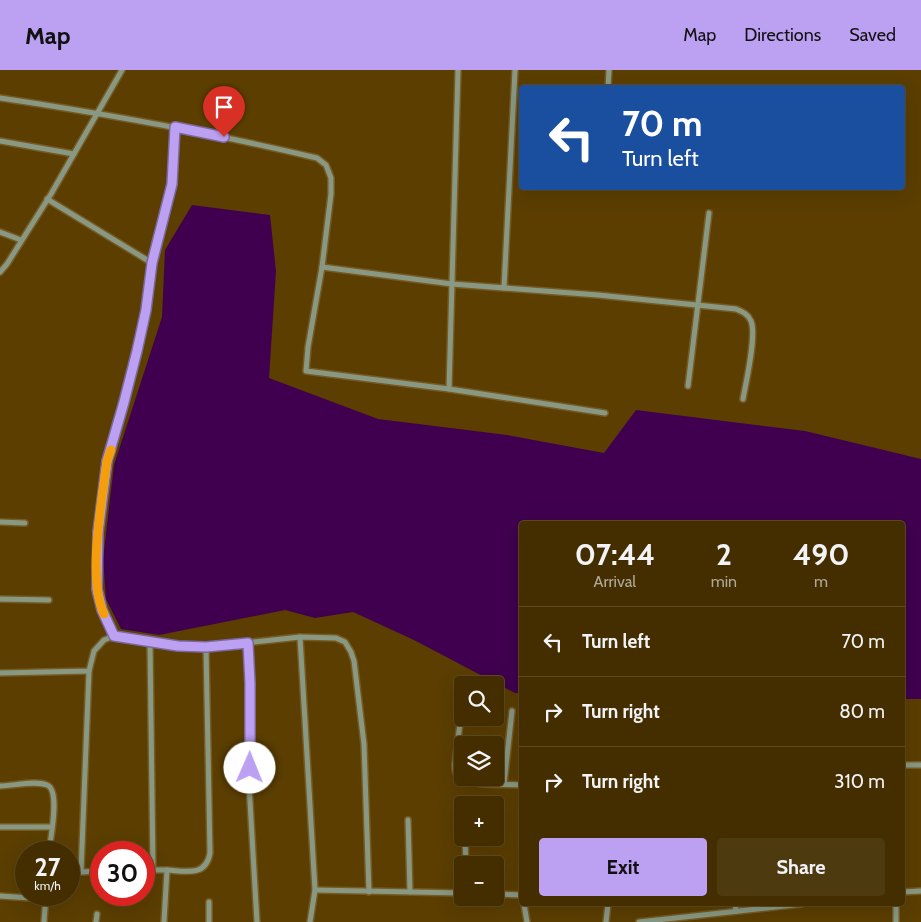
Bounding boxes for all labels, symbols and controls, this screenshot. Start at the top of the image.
text: Map [25,21,71,50]
text: Map [683,24,716,46]
text: Directions [744,24,821,46]
text: Saved [849,24,896,46]
pin [203,86,245,137]
icon: arrive [210,93,238,121]
text: 70 m [622,102,703,145]
icon: left [539,105,604,170]
text: Turn left [622,145,699,172]
text: 07:44 [575,536,655,573]
text: 2 [716,536,732,573]
text: 490 [793,536,849,573]
text: Arrival [594,572,636,591]
text: min [711,572,737,591]
text: m [814,572,828,591]
icon: left [539,628,567,656]
text: Turn left [582,630,650,653]
text: 70 m [841,630,885,653]
map controls [454,676,504,906]
button: search [454,676,504,726]
icon: right [539,698,567,726]
text: Turn right [582,700,660,723]
text: 80 m [839,700,885,723]
button: layers [454,736,504,786]
position arrow [223,741,275,793]
icon: right [539,768,567,796]
text: Turn right [582,770,660,793]
text: 310 m [834,770,885,793]
button: + [454,796,504,846]
button: Exit [539,838,707,896]
button: Share [717,838,885,896]
speed limit sign: 30 [90,841,155,906]
text: 27 [35,852,60,882]
button: − [454,856,504,906]
text: km/h [34,878,61,893]

